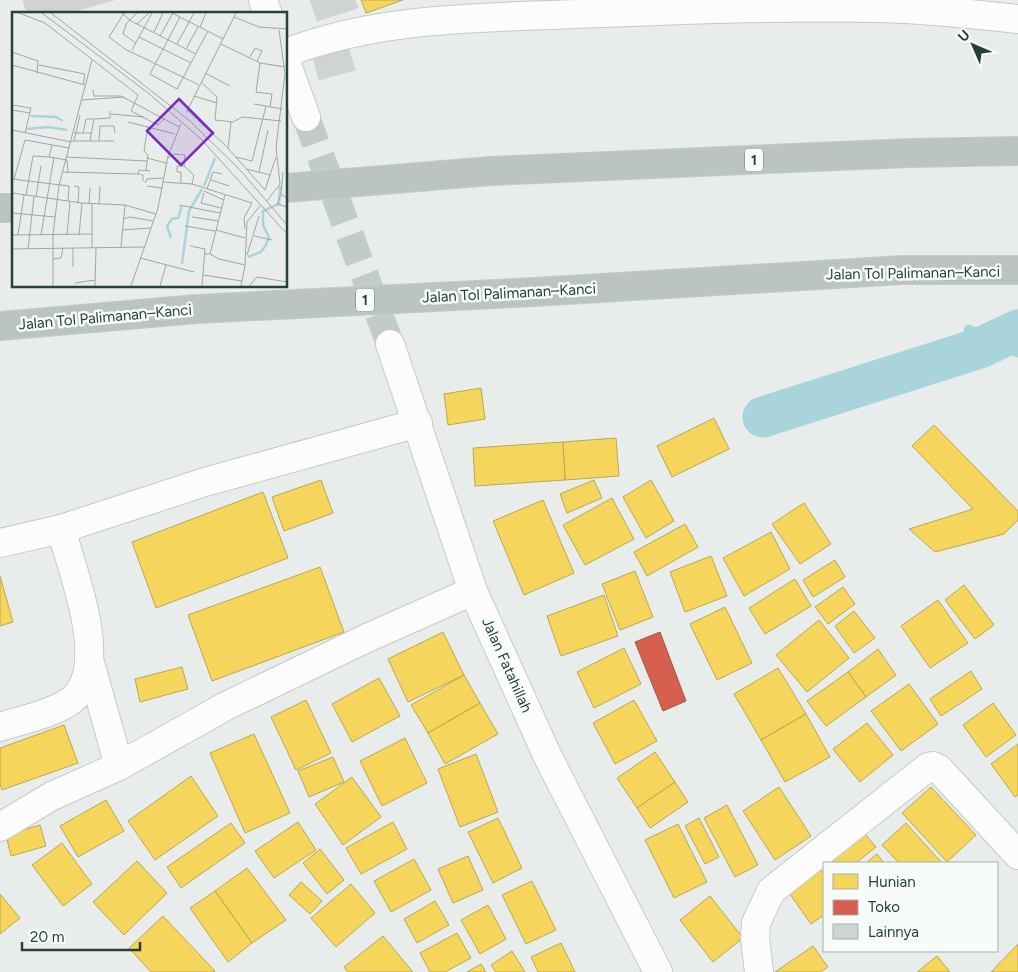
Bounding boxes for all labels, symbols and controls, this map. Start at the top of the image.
inset map [12,12,288,288]
north arrow [948,20,998,70]
text: U [955,27,974,46]
road number: 1 [745,148,763,172]
street label: Jalan Tol Palimanan–Kanci [826,262,1000,284]
street label: Jalan Tol Palimanan–Kanci [422,279,596,307]
road number: 1 [356,288,374,312]
street label: Jalan Tol Palimanan–Kanci [17,300,193,334]
street label: Jalan Fatahillah [478,615,536,715]
legend [823,862,998,952]
text: Hunian [868,873,916,891]
text: Toko [868,898,900,916]
scale bar [22,920,140,952]
text: Lainnya [868,923,919,941]
text: 20 m [30,928,64,946]

